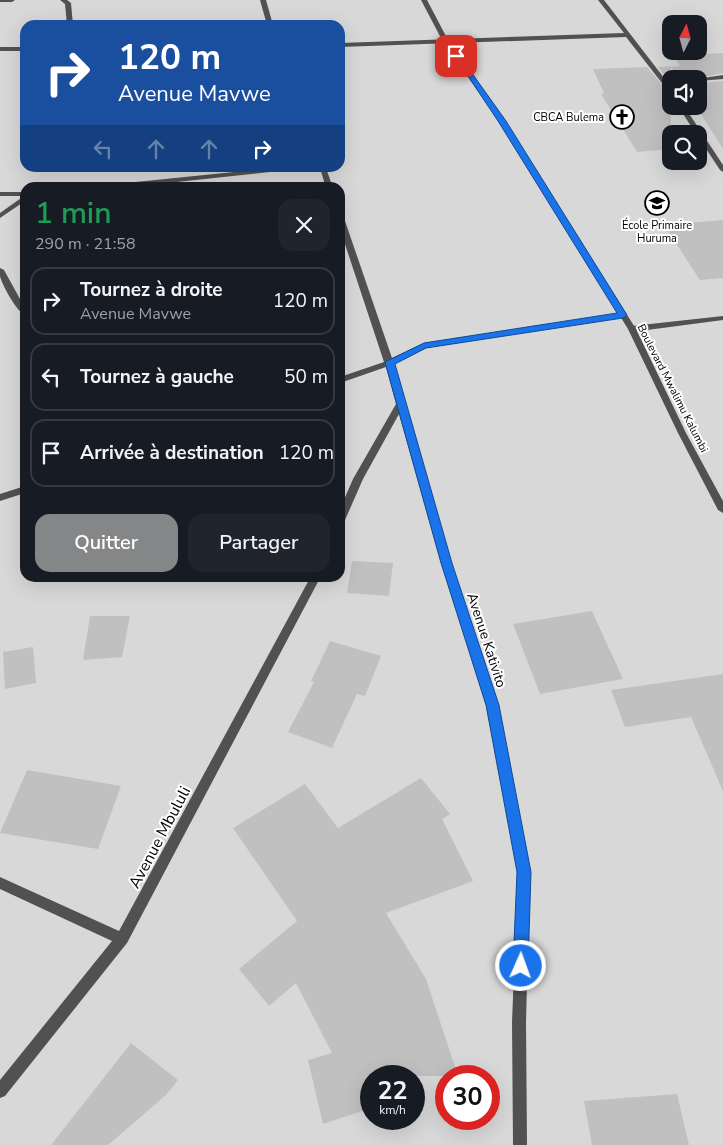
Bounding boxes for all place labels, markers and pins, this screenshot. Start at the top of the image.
pin [435,35,477,77]
church icon: CBCA Bulema [609,104,635,130]
place label: CBCA Bulema [533,110,604,125]
school or university icon: École Primaire Huruma [644,190,670,216]
place label: École Primaire Huruma [622,217,692,246]

